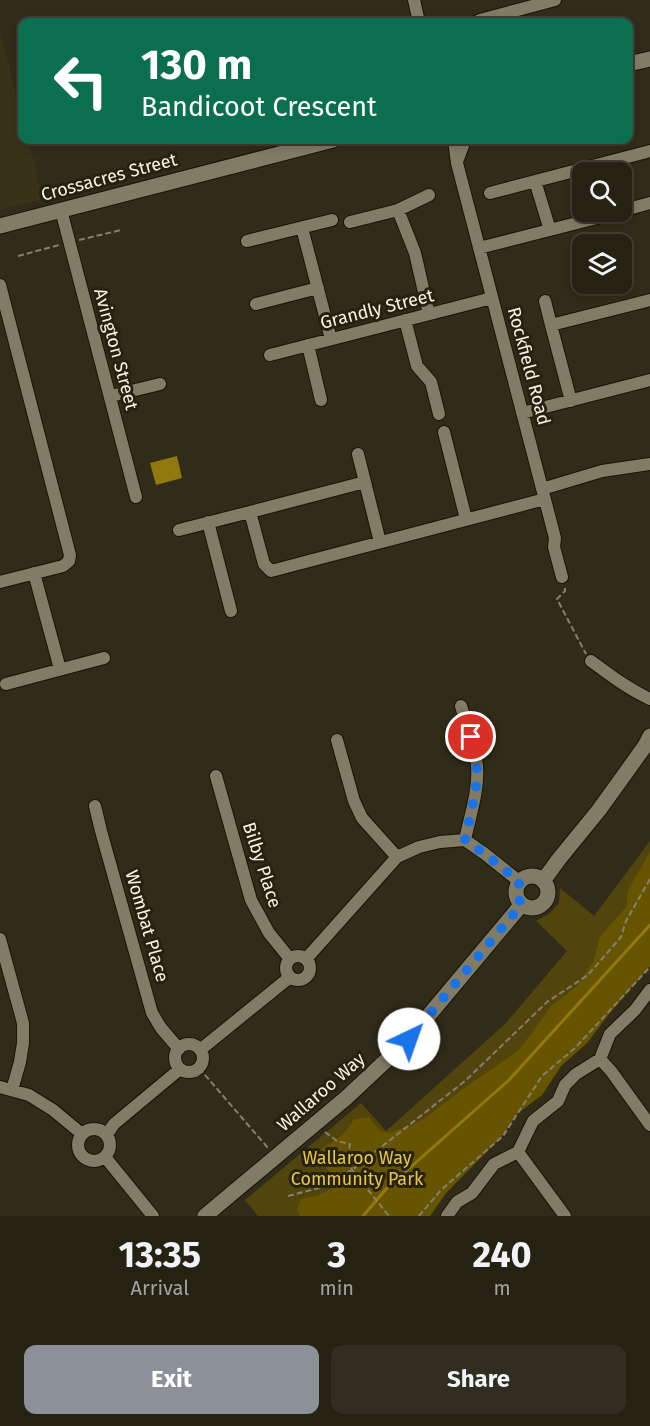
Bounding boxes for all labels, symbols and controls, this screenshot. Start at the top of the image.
text: 130 m [141,40,252,90]
icon: left [42,42,120,120]
text: Bandicoot Crescent [141,91,377,123]
street label: Crossacres Street [39,148,180,206]
map controls [572,162,632,294]
button: search [572,162,632,222]
button: layers [572,234,632,294]
street label: Grandly Street [318,284,437,334]
street label: Avington Street [89,286,143,413]
street label: Rockfield Road [503,305,555,427]
pin [445,711,496,762]
icon: arrive [454,720,487,753]
street label: Bilby Place [238,819,286,911]
street label: Wombat Place [121,867,173,985]
position arrow [377,1007,441,1071]
street label: Wallaroo Way [273,1048,369,1136]
park label: Wallaroo Way Community Park [291,1147,424,1190]
text: 13:35 [118,1233,201,1277]
text: 3 [327,1233,346,1277]
text: 240 [473,1233,532,1277]
text: Arrival [130,1276,189,1300]
text: min [320,1276,354,1300]
text: m [493,1276,511,1300]
button: Exit [24,1345,319,1414]
button: Share [331,1345,626,1414]

